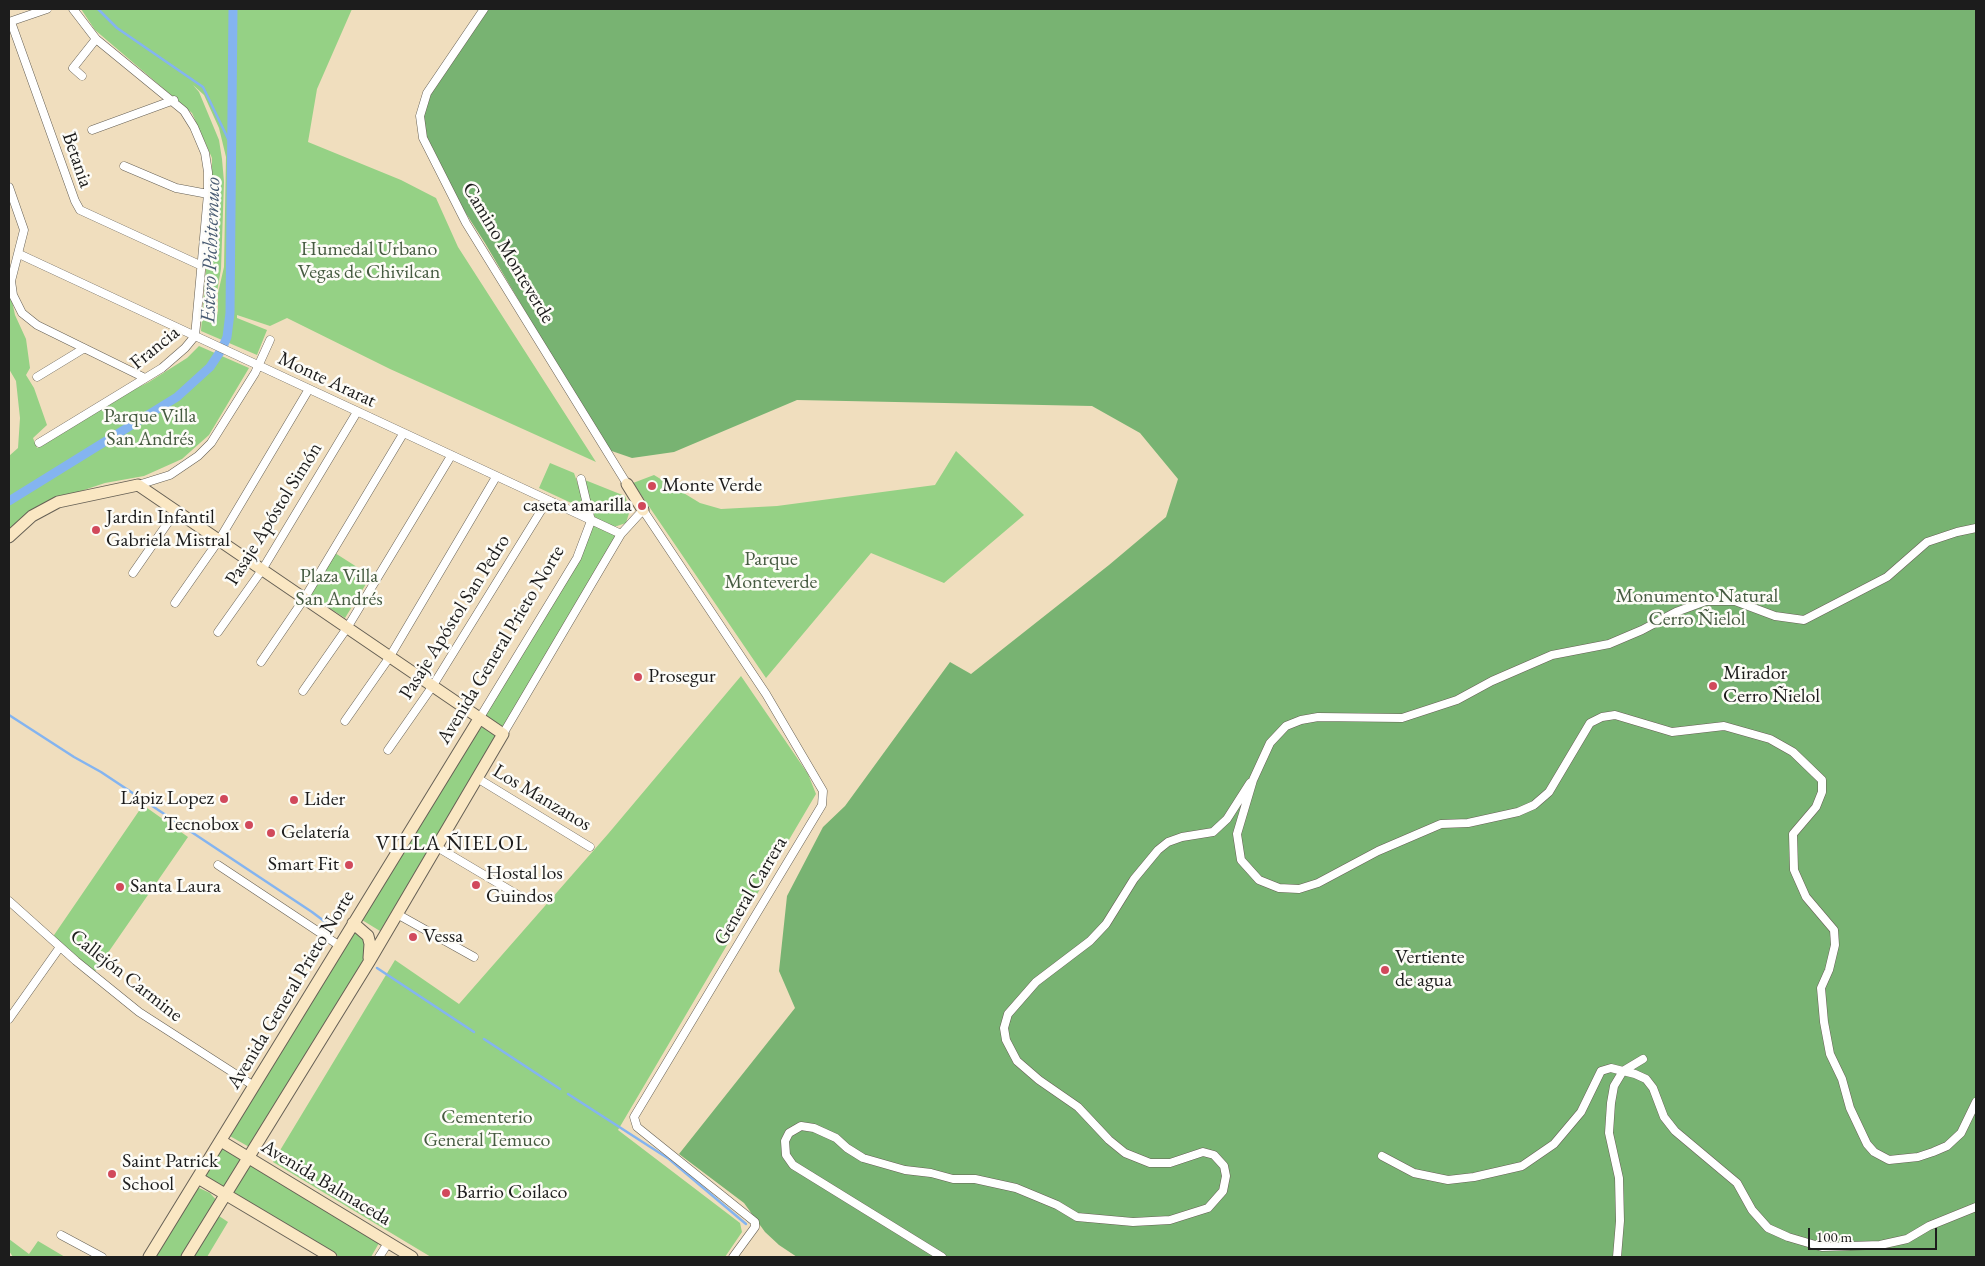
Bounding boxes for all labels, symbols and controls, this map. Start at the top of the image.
street label: Betania [56,129,98,191]
water label: Estero Pichitemuco [196,177,226,323]
street label: Camino Monteverde [457,178,559,328]
park label: Humedal Urbano Vegas de Chivilcan [298,238,440,285]
street label: Francia [126,321,184,375]
street label: Monte Ararat [274,347,380,413]
park label: Parque Villa San Andrés [104,405,196,452]
street label: Pasaje Apóstol Simón [220,438,328,590]
place label: Monte Verde [662,474,762,498]
marker: Monte Verde [646,480,658,492]
place label: caseta amarilla [523,494,632,518]
marker: caseta amarilla [636,500,648,512]
place label: Jardin Infantil Gabriela Mistral [106,506,230,553]
marker: Jardin Infantil Gabriela Mistral [90,524,102,536]
street label: Pasaje Apóstol San Pedro [394,530,516,704]
street label: Avenida General Prieto Norte [432,541,570,749]
park label: Parque Monteverde [725,548,817,595]
park label: Plaza Villa San Andrés [295,565,383,612]
park label: Monumento Natural Cerro Ñielol [1616,585,1778,632]
place label: Mirador Cerro Ñielol [1723,662,1820,709]
place label: Prosegur [648,665,716,689]
marker: Prosegur [632,671,644,683]
marker: Mirador Cerro Ñielol [1707,680,1719,692]
street label: Los Manzanos [488,759,596,837]
place label: Lápiz Lopez [120,787,214,811]
place label: Lider [304,788,345,812]
marker: Lápiz Lopez [218,793,230,805]
marker: Lider [288,794,300,806]
place label: Tecnobox [164,813,239,837]
marker: Tecnobox [243,819,255,831]
place label: Gelatería [281,821,350,845]
marker: Gelatería [265,827,277,839]
district label: VILLA ÑIELOL [374,831,530,857]
street label: General Carrera [709,832,793,950]
place label: Smart Fit [268,853,339,877]
marker: Smart Fit [343,859,355,871]
place label: Hostal los Guindos [486,862,563,909]
place label: Santa Laura [130,875,221,899]
marker: Hostal los Guindos [470,879,482,891]
marker: Santa Laura [114,881,126,893]
street label: Avenida General Prieto Norte [222,886,360,1094]
street label: Callejón Carmine [65,925,187,1027]
place label: Vessa [423,925,463,949]
marker: Vessa [407,931,419,943]
place label: Vertiente de agua [1395,946,1465,993]
marker: Vertiente de agua [1379,964,1391,976]
park label: Cementerio General Temuco [423,1106,551,1153]
street label: Avenida Balmaceda [257,1135,395,1231]
place label: Saint Patrick School [122,1150,218,1197]
marker: Saint Patrick School [106,1168,118,1180]
place label: Barrio Coilaco [456,1181,567,1205]
marker: Barrio Coilaco [440,1187,452,1199]
scale bar [1810,1218,1939,1250]
text: 100 m [1816,1227,1852,1246]

